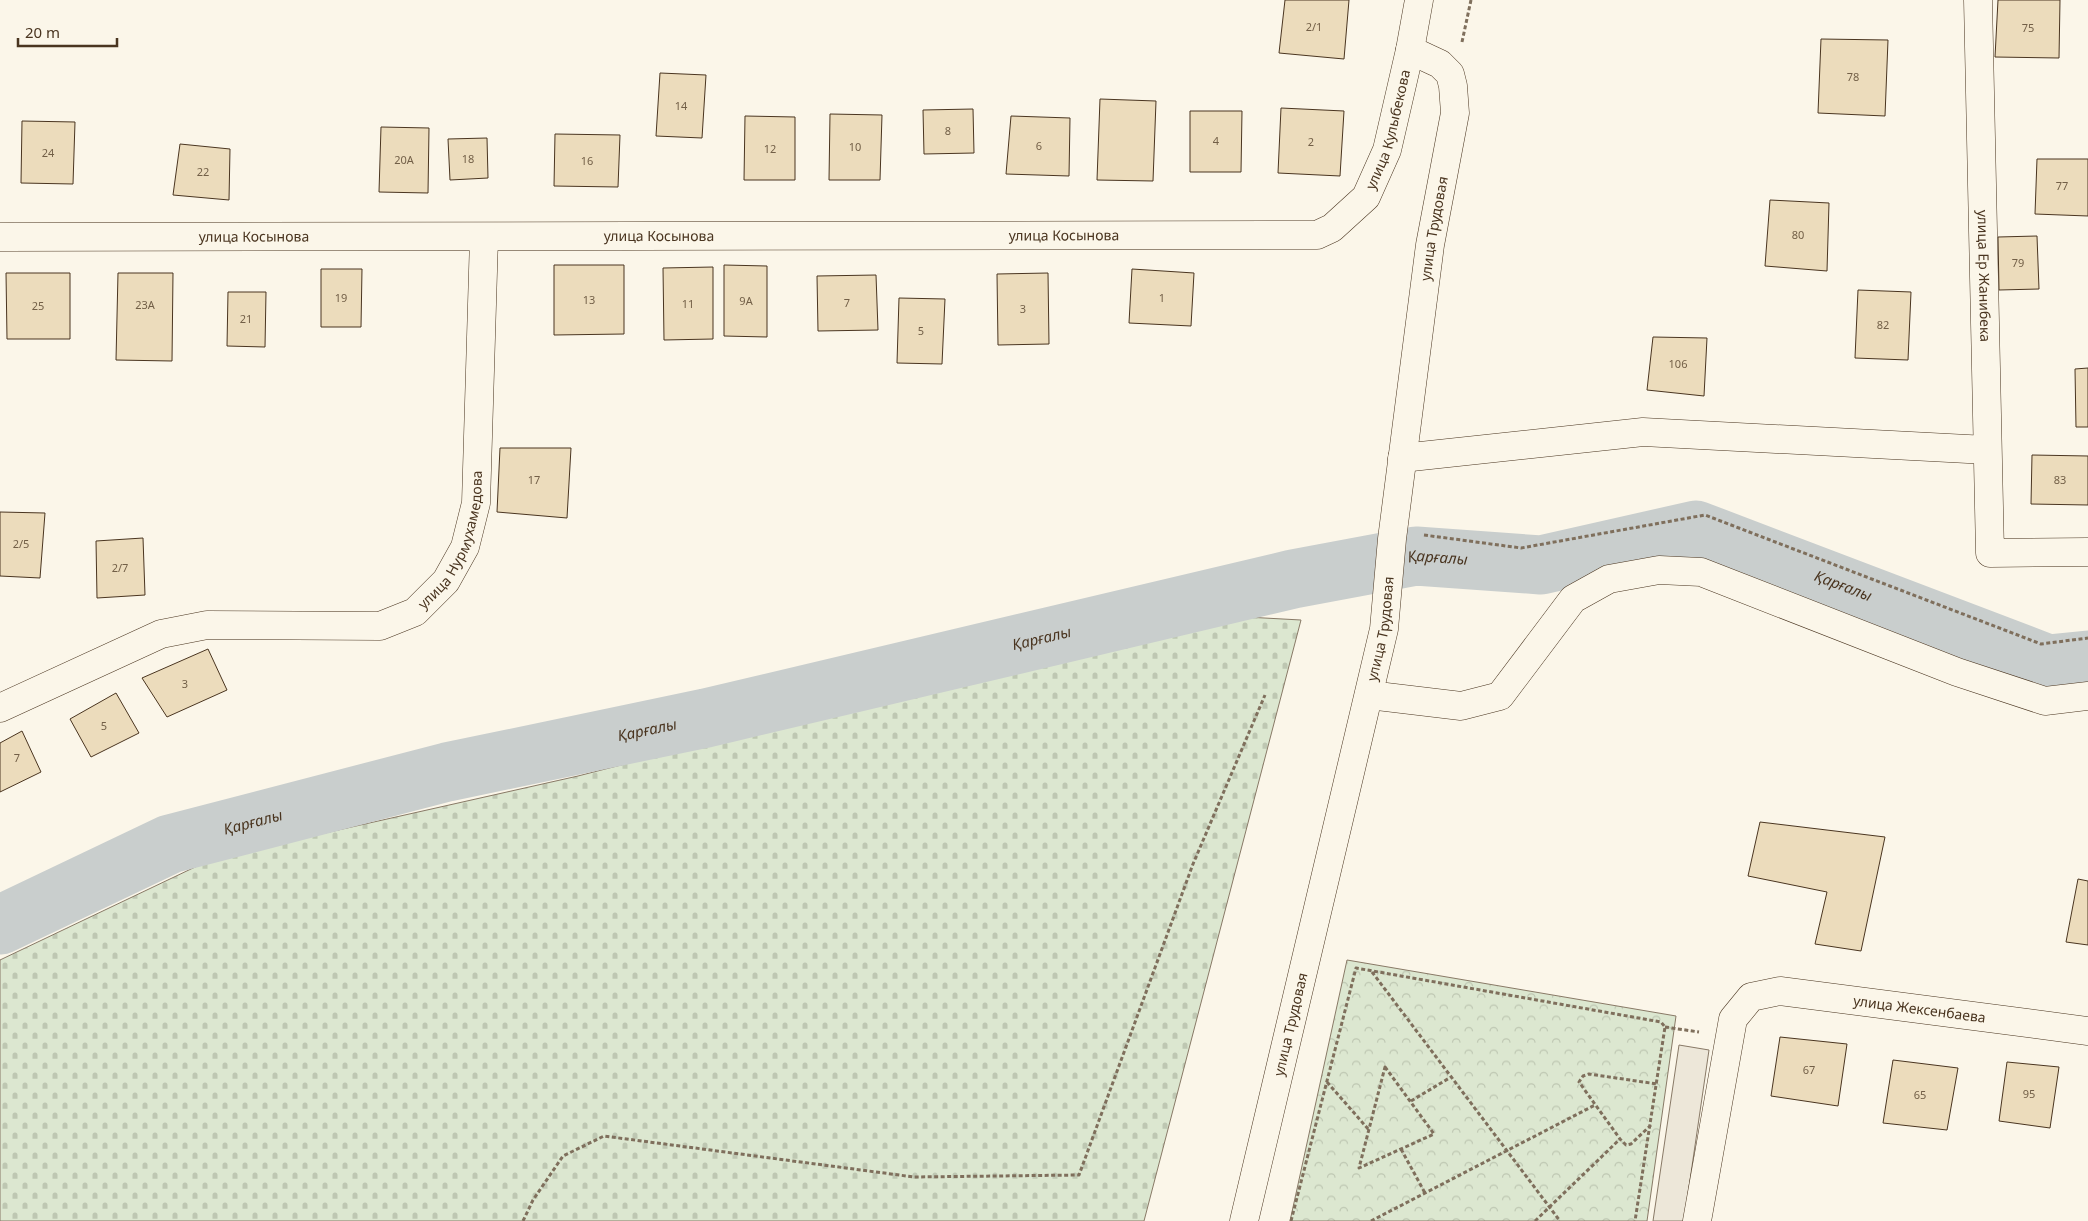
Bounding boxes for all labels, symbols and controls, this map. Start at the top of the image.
scale bar [18,15,116,47]
house number: 2/1 [1306,19,1322,34]
house number: 75 [2022,20,2034,35]
text: 20 m [25,22,60,42]
street label: улица Кулыбекова [1361,68,1414,192]
house number: 78 [1847,69,1859,84]
house number: 14 [675,98,688,113]
house number: 8 [945,123,951,138]
house number: 4 [1213,133,1220,148]
house number: 2 [1308,134,1314,149]
house number: 6 [1036,138,1042,153]
house number: 10 [849,139,861,154]
house number: 12 [764,141,776,156]
house number: 24 [42,145,55,160]
house number: 18 [462,151,474,166]
house number: 20А [394,152,415,167]
house number: 16 [581,153,593,168]
house number: 22 [197,164,209,179]
street label: улица Трудовая [1415,175,1452,282]
house number: 77 [2056,178,2068,193]
street label: улица Ер Жанибека [1974,210,1995,342]
street label: улица Косынова [1009,225,1119,244]
street label: улица Косынова [604,226,714,245]
street label: улица Косынова [199,227,309,246]
house number: 80 [1792,227,1804,242]
house number: 79 [2012,255,2024,270]
house number: 19 [335,290,347,305]
house number: 1 [1159,290,1165,305]
house number: 13 [583,292,595,307]
house number: 9А [739,293,754,308]
house number: 7 [844,295,850,310]
house number: 11 [682,296,694,311]
house number: 23А [135,297,156,312]
house number: 25 [32,298,44,313]
house number: 3 [1020,301,1026,316]
house number: 21 [240,311,252,326]
house number: 82 [1877,317,1889,332]
house number: 5 [918,323,924,338]
house number: 106 [1669,356,1687,371]
street label: улица Нурмухамедова [413,470,486,613]
house number: 17 [528,472,540,487]
house number: 83 [2054,472,2066,487]
house number: 2/5 [13,536,29,551]
water label: Қарғалы [1406,545,1468,569]
house number: 2/7 [112,560,128,575]
water label: Қарғалы [1812,565,1875,605]
street label: улица Трудовая [1362,576,1398,683]
water label: Қарғалы [1010,621,1073,654]
house number: 3 [182,676,188,691]
water label: Қарғалы [616,713,678,745]
house number: 5 [101,718,107,733]
house number: 7 [14,750,20,765]
water label: Қарғалы [221,804,284,839]
street label: улица Трудовая [1269,971,1311,1078]
street label: улица Жексенбаева [1852,991,1987,1027]
house number: 67 [1803,1062,1815,1077]
house number: 95 [2023,1086,2035,1101]
house number: 65 [1914,1087,1926,1102]

